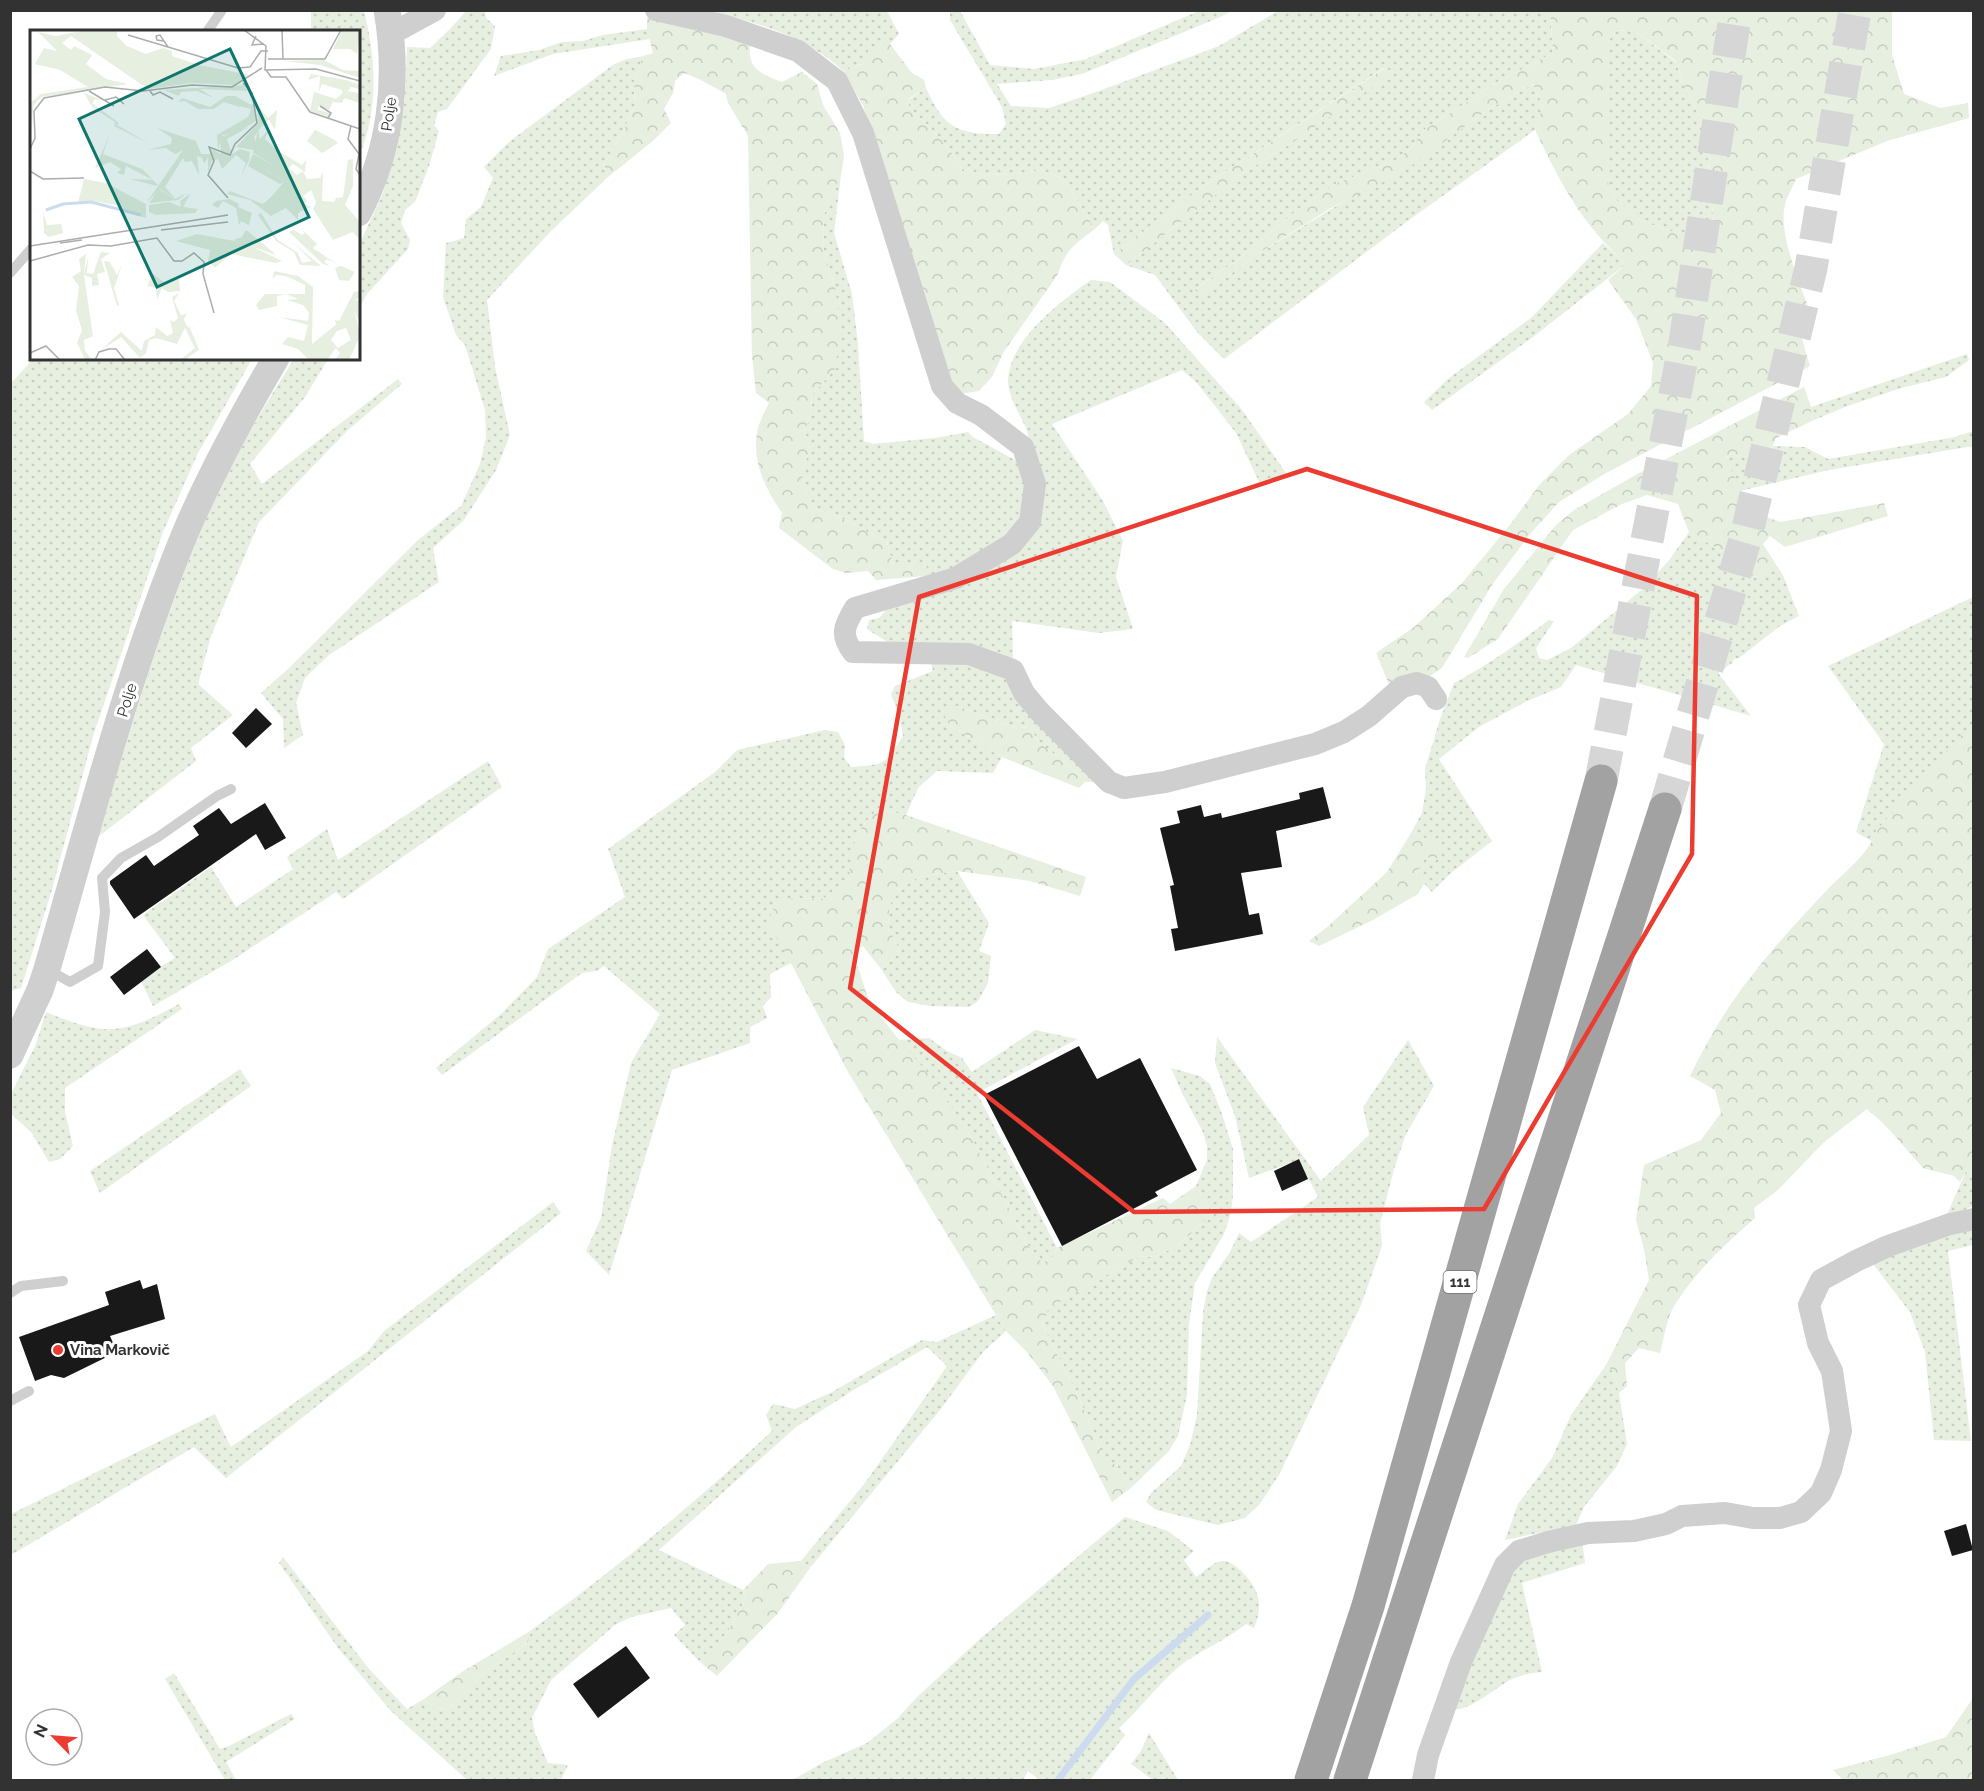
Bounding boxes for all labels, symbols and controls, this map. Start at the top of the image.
inset map [30,30,360,360]
street label: Polje [378,96,400,132]
street label: Polje [113,681,141,719]
road number: 111 [1444,1271,1476,1293]
place label: Vina Markovič [70,1341,170,1359]
marker: Vina Markovič [51,1343,65,1357]
north arrow [24,1707,84,1767]
text: N [30,1721,52,1740]

